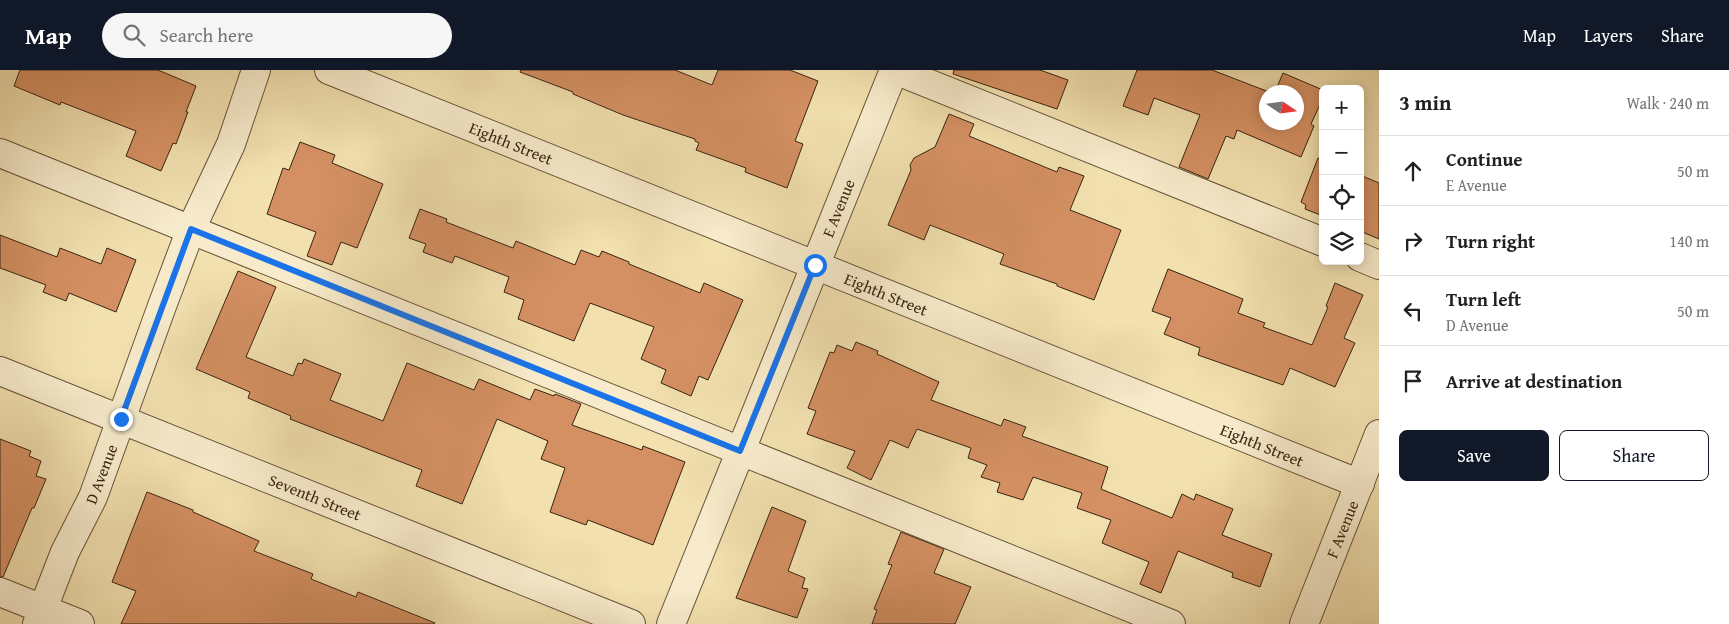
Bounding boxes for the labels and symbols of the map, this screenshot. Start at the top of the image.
north arrow [1259,85,1304,130]
street label: Eighth Street [466,115,557,171]
street label: E Avenue [815,175,861,241]
route start [804,254,827,277]
street label: Eighth Street [841,266,932,322]
route end [110,408,133,431]
street label: Eighth Street [1217,417,1308,473]
street label: D Avenue [79,441,123,507]
street label: Seventh Street [265,468,365,527]
street label: F Avenue [1320,496,1364,562]

